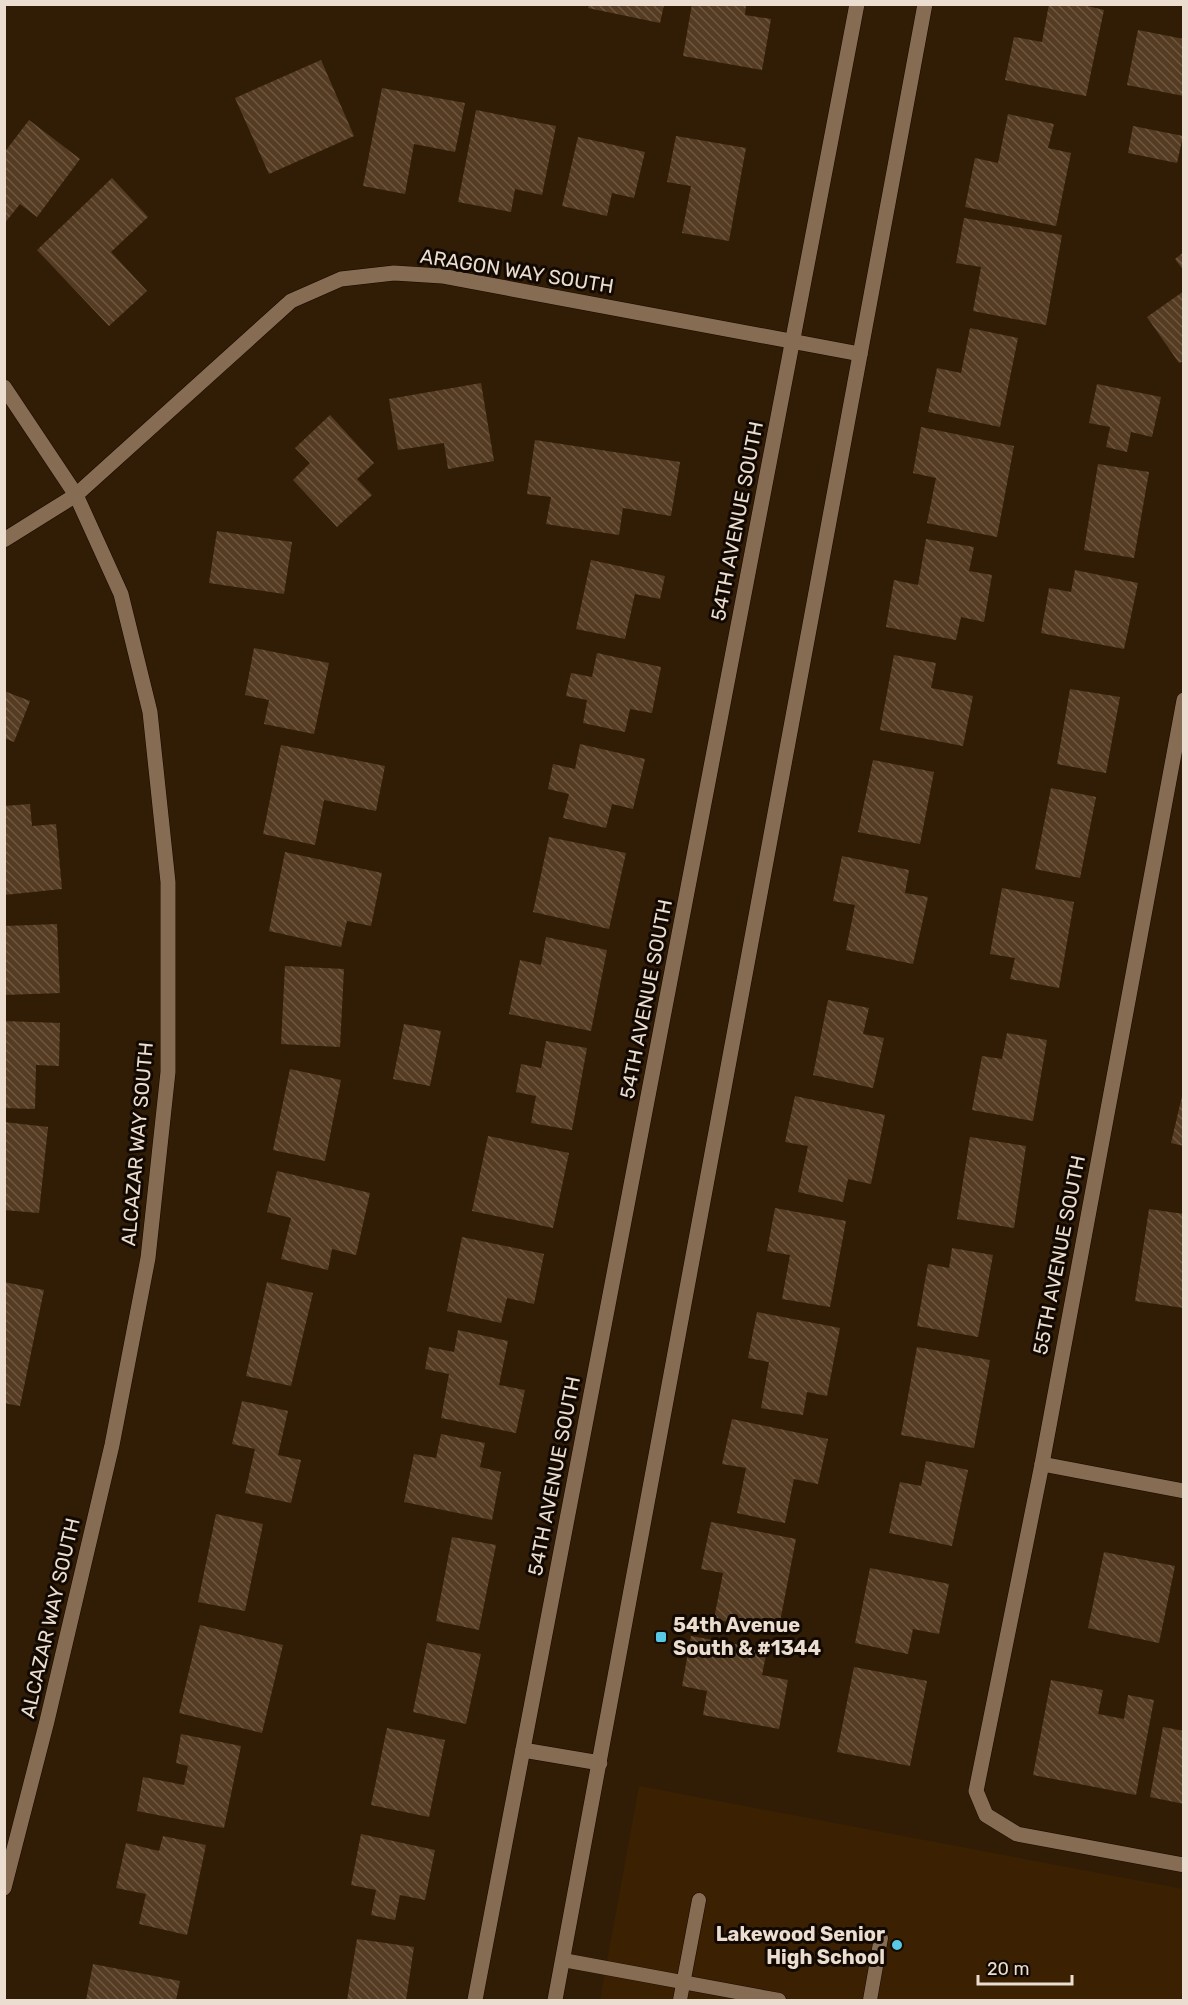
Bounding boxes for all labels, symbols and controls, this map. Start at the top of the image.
street label: ARAGON WAY SOUTH [418,244,616,298]
street label: 54TH AVENUE SOUTH [706,419,768,623]
street label: 54TH AVENUE SOUTH [615,897,677,1101]
street label: ALCAZAR WAY SOUTH [116,1041,158,1247]
street label: 55TH AVENUE SOUTH [1028,1153,1090,1357]
street label: 54TH AVENUE SOUTH [523,1374,585,1578]
street label: ALCAZAR WAY SOUTH [15,1516,85,1720]
place label: 54th Avenue South & #1344 [673,1613,821,1660]
marker: 54th Avenue South & #1344 [654,1630,668,1644]
place label: Lakewood Senior High School [716,1922,885,1969]
marker: Lakewood Senior High School [890,1938,904,1952]
scale bar [978,1948,1072,1986]
text: 20 m [987,1958,1029,1980]

